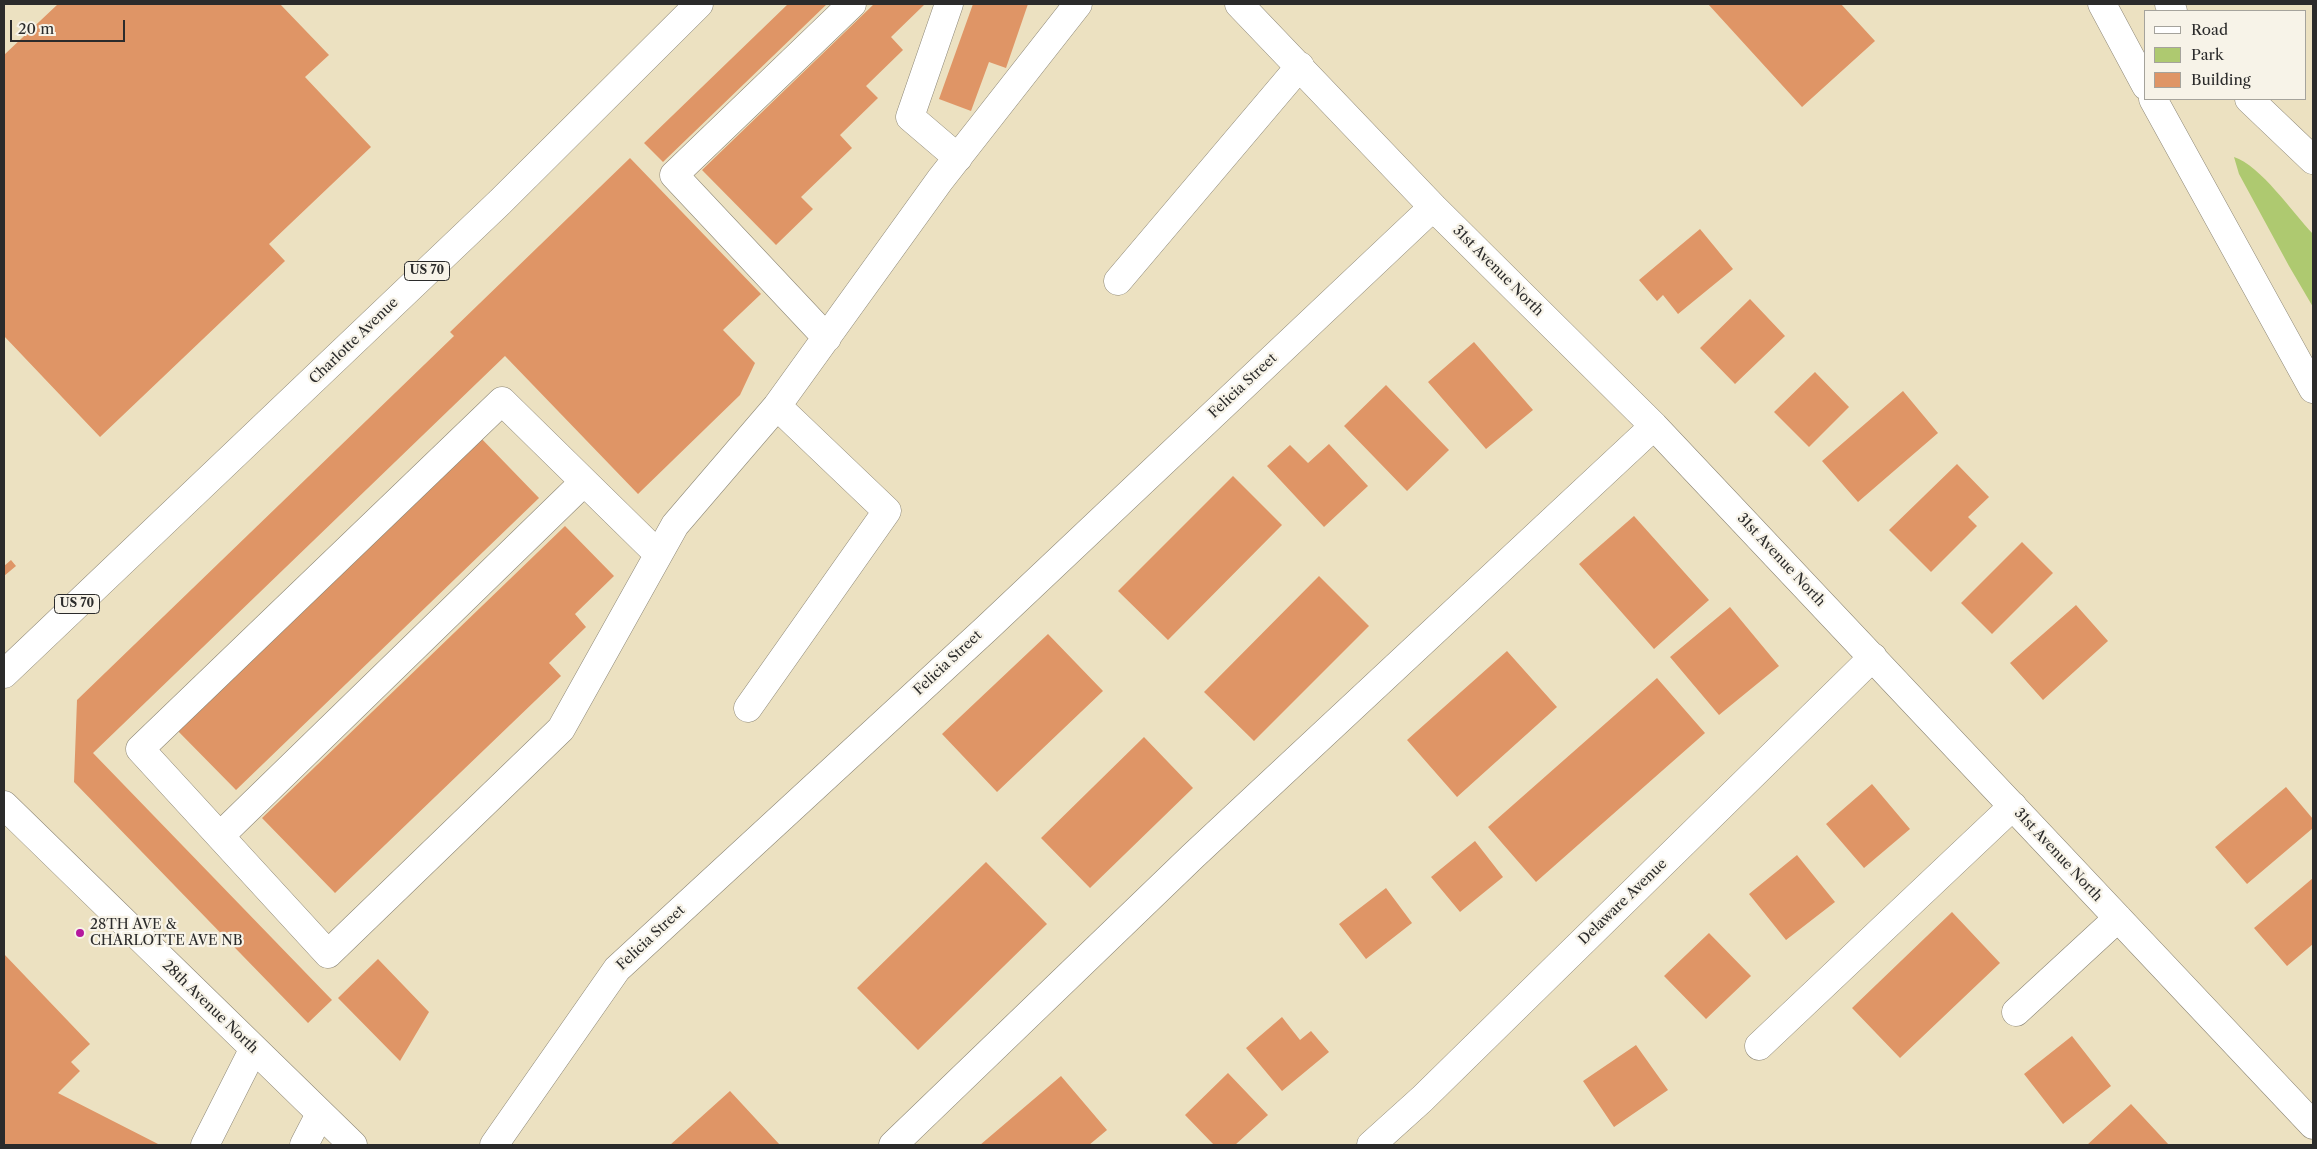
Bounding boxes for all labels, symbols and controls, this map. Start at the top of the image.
scale bar [12,10,128,42]
legend [2144,10,2307,100]
text: 20 m [18,19,54,38]
text: Road [2191,20,2228,39]
text: Park [2191,45,2224,64]
text: Building [2191,70,2251,89]
street label: 31st Avenue North [1449,222,1547,320]
road number: US 70 [404,262,450,280]
street label: Charlotte Avenue [306,294,402,388]
street label: Felicia Street [1205,350,1281,422]
street label: 31st Avenue North [1734,510,1828,610]
road number: US 70 [54,594,100,614]
street label: Felicia Street [910,627,986,699]
street label: 31st Avenue North [2011,805,2105,905]
street label: Delaware Avenue [1575,856,1671,948]
street label: Felicia Street [613,902,689,974]
place label: 28TH AVE & CHARLOTTE AVE NB [90,917,243,950]
marker: 28TH AVE & CHARLOTTE AVE NB [74,927,86,939]
street label: 28th Avenue North [159,957,261,1057]

